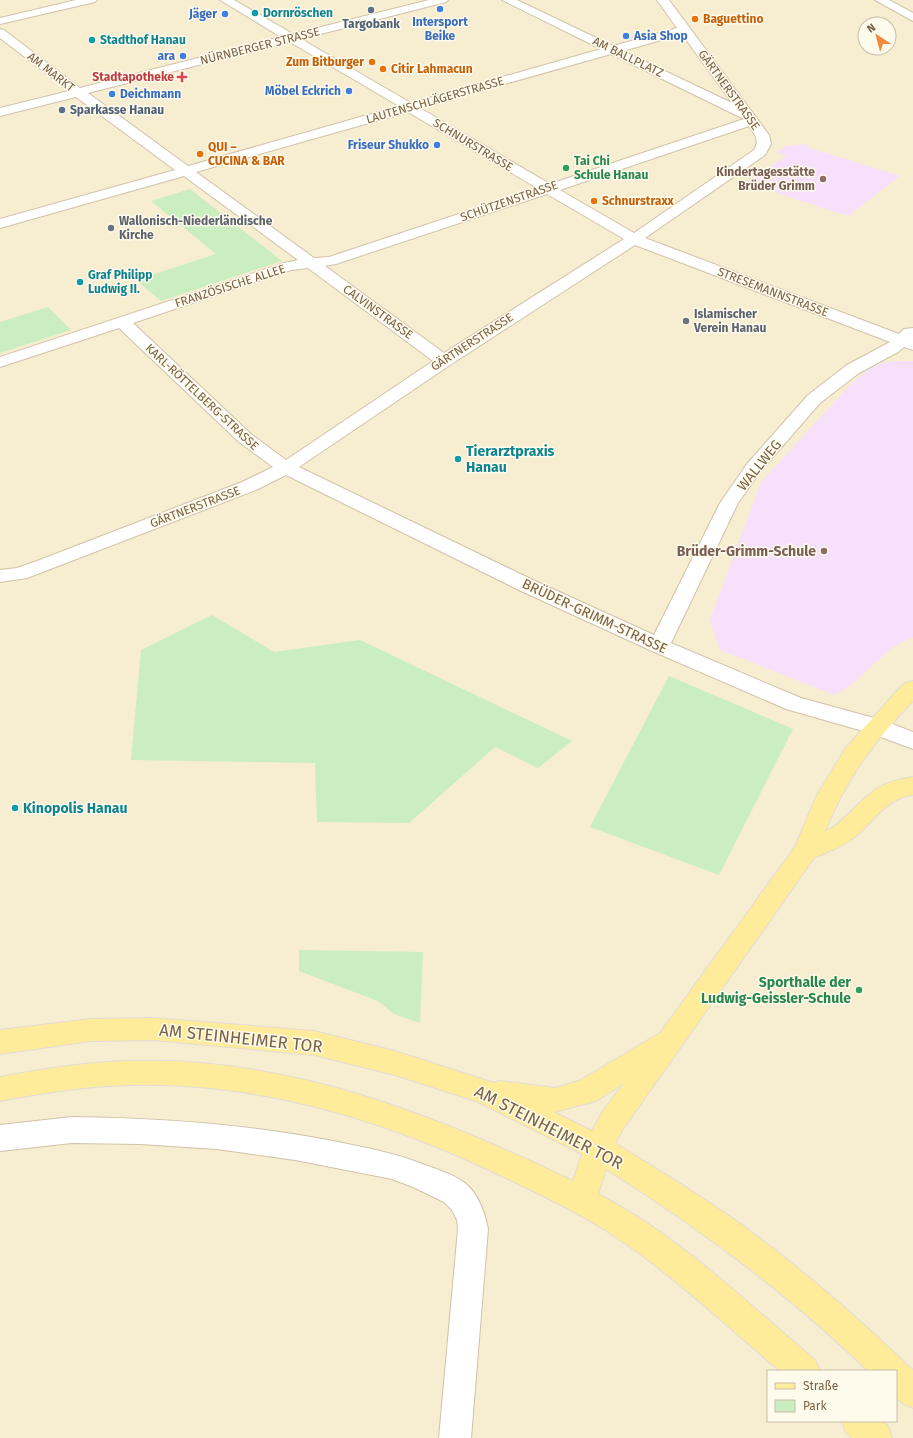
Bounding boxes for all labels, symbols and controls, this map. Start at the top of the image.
marker: Intersport Beike [435,4,445,14]
marker: Targobank [366,5,376,15]
place label: Dornröschen [263,6,333,20]
place label: Jäger [188,7,217,21]
marker: Dornröschen [250,8,260,18]
marker: Jäger [220,9,230,19]
place label: Baguettino [703,12,763,26]
marker: Baguettino [690,14,700,24]
place label: Intersport Beike [412,15,468,43]
north arrow [857,16,897,56]
place label: Targobank [342,17,400,31]
text: N [865,21,878,36]
street label: NÜRNBERGER STRASSE [198,22,321,68]
place label: Asia Shop [633,29,688,43]
marker: Asia Shop [621,31,631,41]
place label: Stadthof Hanau [100,33,186,47]
street label: AM BALLPLATZ [590,34,666,80]
marker: Stadthof Hanau [87,35,97,45]
street label: GÄRTNERSTRASSE [695,47,764,133]
street label: AM MARKT [25,49,78,95]
place label: ara [157,49,175,63]
marker: ara [178,51,188,61]
place label: Zum Bitburger [286,55,364,69]
marker: Zum Bitburger [367,57,377,67]
place label: Citir Lahmacun [391,62,473,76]
marker: Citir Lahmacun [378,64,388,74]
place label: Stadtapotheke [92,70,174,84]
marker: Stadtapotheke [177,72,187,82]
street label: LAUTENSCHLÄGERSTRASSE [364,73,506,126]
place label: Möbel Eckrich [265,84,341,98]
marker: Möbel Eckrich [344,86,354,96]
place label: Deichmann [120,87,181,101]
marker: Deichmann [107,89,117,99]
place label: Sparkasse Hanau [70,103,164,117]
marker: Sparkasse Hanau [57,105,67,115]
street label: SCHNURSTRASSE [431,116,515,174]
place label: Friseur Shukko [348,138,429,152]
place label: QUI – CUCINA & BAR [208,140,285,168]
marker: Friseur Shukko [432,140,442,150]
marker: QUI – CUCINA & BAR [195,149,205,159]
place label: Tai Chi Schule Hanau [574,154,648,182]
marker: Tai Chi Schule Hanau [561,163,571,173]
place label: Kindertagesstätte Brüder Grimm [716,165,815,193]
marker: Kindertagesstätte Brüder Grimm [818,174,828,184]
street label: SCHÜTZENSTRASSE [458,176,560,224]
place label: Schnurstraxx [602,194,675,208]
marker: Schnurstraxx [589,196,599,206]
place label: Wallonisch-Niederländische Kirche [119,214,273,242]
marker: Wallonisch-Niederländische Kirche [106,223,116,233]
street label: FRANZÖSISCHE ALLEE [172,260,287,310]
street label: STRESEMANNSTRASSE [716,264,830,320]
place label: Graf Philipp Ludwig II. [88,268,152,296]
marker: Graf Philipp Ludwig II. [75,277,85,287]
street label: CALVINSTRASSE [340,282,416,342]
place label: Islamischer Verein Hanau [693,307,766,335]
street label: GÄRTNERSTRASSE [428,309,516,374]
marker: Islamischer Verein Hanau [681,316,691,326]
street label: KARL-RÖTTELBERG-STRASSE [143,339,263,453]
street label: WALLWEG [734,436,785,494]
place label: Tierarztpraxis Hanau [466,443,555,476]
marker: Tierarztpraxis Hanau [453,454,463,464]
street label: GÄRTNERSTRASSE [148,482,242,531]
place label: Brüder-Grimm-Schule [677,543,816,560]
marker: Brüder-Grimm-Schule [819,546,829,556]
street label: BRÜDER-GRIMM-STRASSE [519,574,671,658]
place label: Kinopolis Hanau [23,800,128,817]
marker: Kinopolis Hanau [10,803,20,813]
place label: Sporthalle der Ludwig-Geissler-Schule [701,974,851,1007]
marker: Sporthalle der Ludwig-Geissler-Schule [854,985,864,995]
street label: AM STEINHEIMER TOR [158,1019,324,1058]
street label: AM STEINHEIMER TOR [471,1081,627,1174]
legend [767,1370,897,1422]
text: Straße [803,1379,838,1393]
text: Park [803,1399,827,1413]

